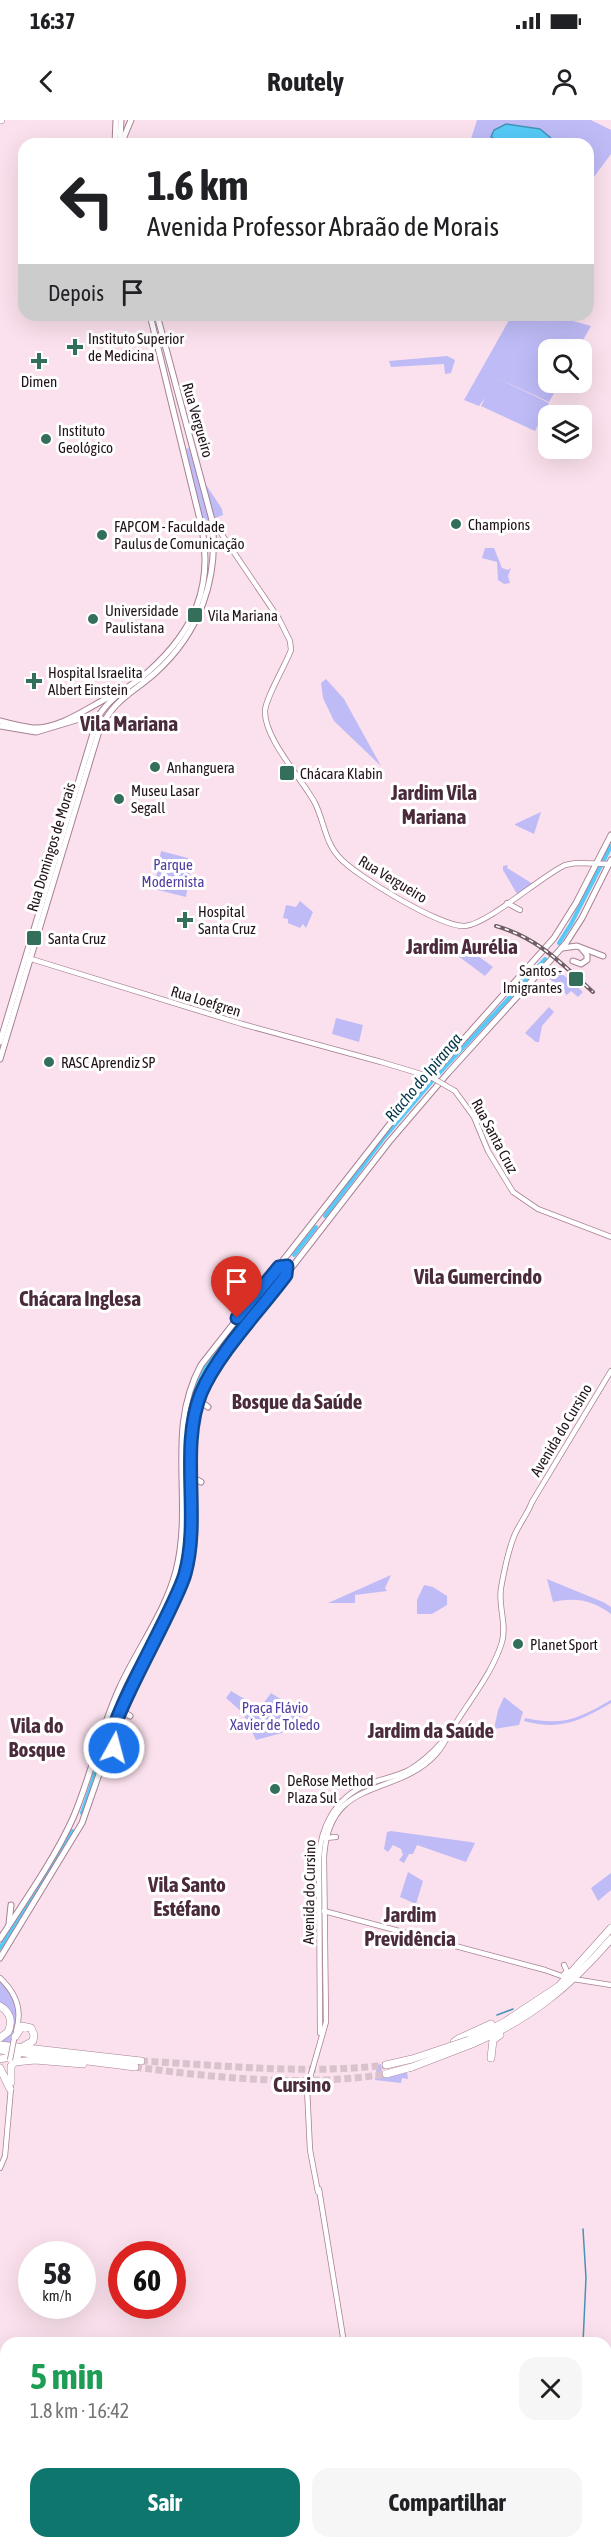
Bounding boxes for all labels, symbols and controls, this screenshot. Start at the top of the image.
text: 16:37 [30,8,75,34]
icon: back [30,65,63,98]
icon: person [548,65,581,98]
text: Routely [267,66,344,97]
text: 1.6 km [147,161,248,209]
icon: left [48,162,126,240]
text: Avenida Professor Abraão de Morais [147,211,499,242]
icon: arrive [116,276,149,309]
text: Depois [48,280,104,306]
place label: Instituto Superior de Medicina [88,330,184,364]
marker: Instituto Superior de Medicina [66,338,84,356]
map controls [538,339,592,459]
button: search [538,339,592,393]
marker: Dimen [30,352,48,370]
place label: Dimen [21,373,57,390]
street label: Rua Vergueiro [179,381,217,459]
button: layers [538,405,592,459]
place label: Instituto Geológico [58,422,113,456]
marker: Instituto Geológico [39,432,53,446]
place label: Champions [468,516,530,533]
marker: Champions [449,517,463,531]
place label: FAPCOM - Faculdade Paulus de Comunicação [114,518,245,552]
marker: FAPCOM - Faculdade Paulus de Comunicação [95,528,109,542]
place label: Universidade Paulistana [105,602,179,636]
marker: Vila Mariana [186,606,204,624]
place label: Vila Mariana [208,607,278,624]
marker: Universidade Paulistana [86,612,100,626]
place label: Hospital Israelita Albert Einstein [48,664,143,698]
marker: Hospital Israelita Albert Einstein [25,672,43,690]
district label: Vila Mariana [79,711,178,735]
place label: Anhanguera [167,759,235,776]
marker: Anhanguera [148,760,162,774]
marker: Chácara Klabin [278,764,296,782]
place label: Chácara Klabin [300,765,383,782]
street label: Rua Domingos de Morais [23,780,79,914]
district label: Jardim Vila Mariana [390,780,477,828]
place label: Museu Lasar Segall [131,782,200,816]
marker: Museu Lasar Segall [112,792,126,806]
street label: Rua Vergueiro [356,852,430,906]
park label: Parque Modernista [142,856,204,890]
place label: Hospital Santa Cruz [198,903,256,937]
marker: Hospital Santa Cruz [176,911,194,929]
marker: Santa Cruz [25,929,43,947]
place label: Santa Cruz [48,930,106,947]
district label: Jardim Aurélia [405,934,518,958]
place label: Santos - Imigrantes [503,962,562,996]
marker: Santos - Imigrantes [567,970,585,988]
street label: Rua Loefgren [169,982,243,1020]
water label: Riacho do Ipiranga [381,1029,466,1125]
place label: RASC Aprendiz SP [61,1054,156,1071]
marker: RASC Aprendiz SP [42,1055,56,1069]
street label: Rua Santa Cruz [468,1096,522,1176]
pin [211,1256,262,1318]
district label: Vila Gumercindo [413,1264,542,1288]
icon: arrive [220,1265,253,1298]
district label: Chácara Inglesa [19,1286,141,1310]
street label: Avenida do Cursino [527,1381,595,1479]
district label: Bosque da Saúde [232,1389,362,1413]
place label: Planet Sport [530,1636,598,1653]
marker: Planet Sport [511,1637,525,1651]
park label: Praça Flávio Xavier de Toledo [230,1699,320,1733]
district label: Vila do Bosque [9,1713,65,1761]
position arrow [82,1716,146,1780]
district label: Jardim da Saúde [367,1718,494,1742]
place label: DeRose Method Plaza Sul [287,1772,374,1806]
marker: DeRose Method Plaza Sul [268,1782,282,1796]
street label: Avenida do Cursino [300,1839,318,1945]
district label: Vila Santo Estéfano [147,1872,226,1920]
district label: Jardim Previdência [364,1902,456,1950]
district label: Cursino [273,2072,331,2096]
speed limit sign: 60 [108,2241,186,2319]
text: 58 [43,2256,71,2290]
text: km/h [42,2287,72,2304]
text: 5 min [30,2355,104,2397]
button: close [519,2357,582,2420]
text: 1.8 km · 16:42 [30,2399,129,2422]
button: Sair [30,2468,300,2537]
button: Compartilhar [312,2468,582,2537]

